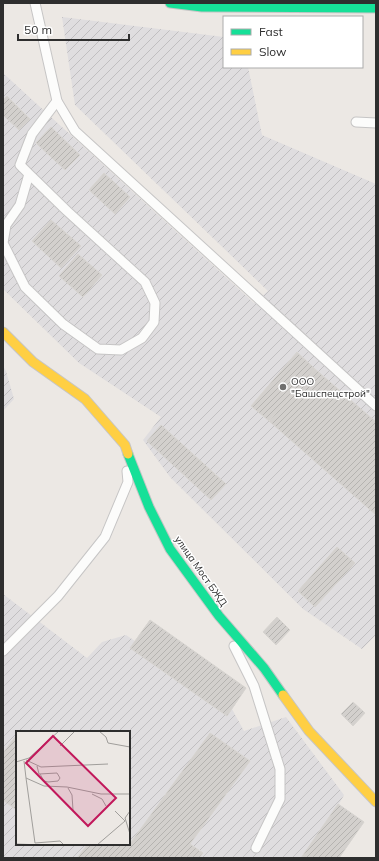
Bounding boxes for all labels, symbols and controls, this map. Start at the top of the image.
scale bar [18,16,129,42]
legend [223,16,363,68]
text: 50 m [24,22,52,37]
text: Fast [259,24,283,39]
text: Slow [259,44,287,59]
place label: ООО "Башспецстрой" [291,375,370,400]
marker: ООО "Башспецстрой" [278,382,288,392]
street label: улица Мост БЖД [172,533,230,609]
inset map [16,731,130,845]

